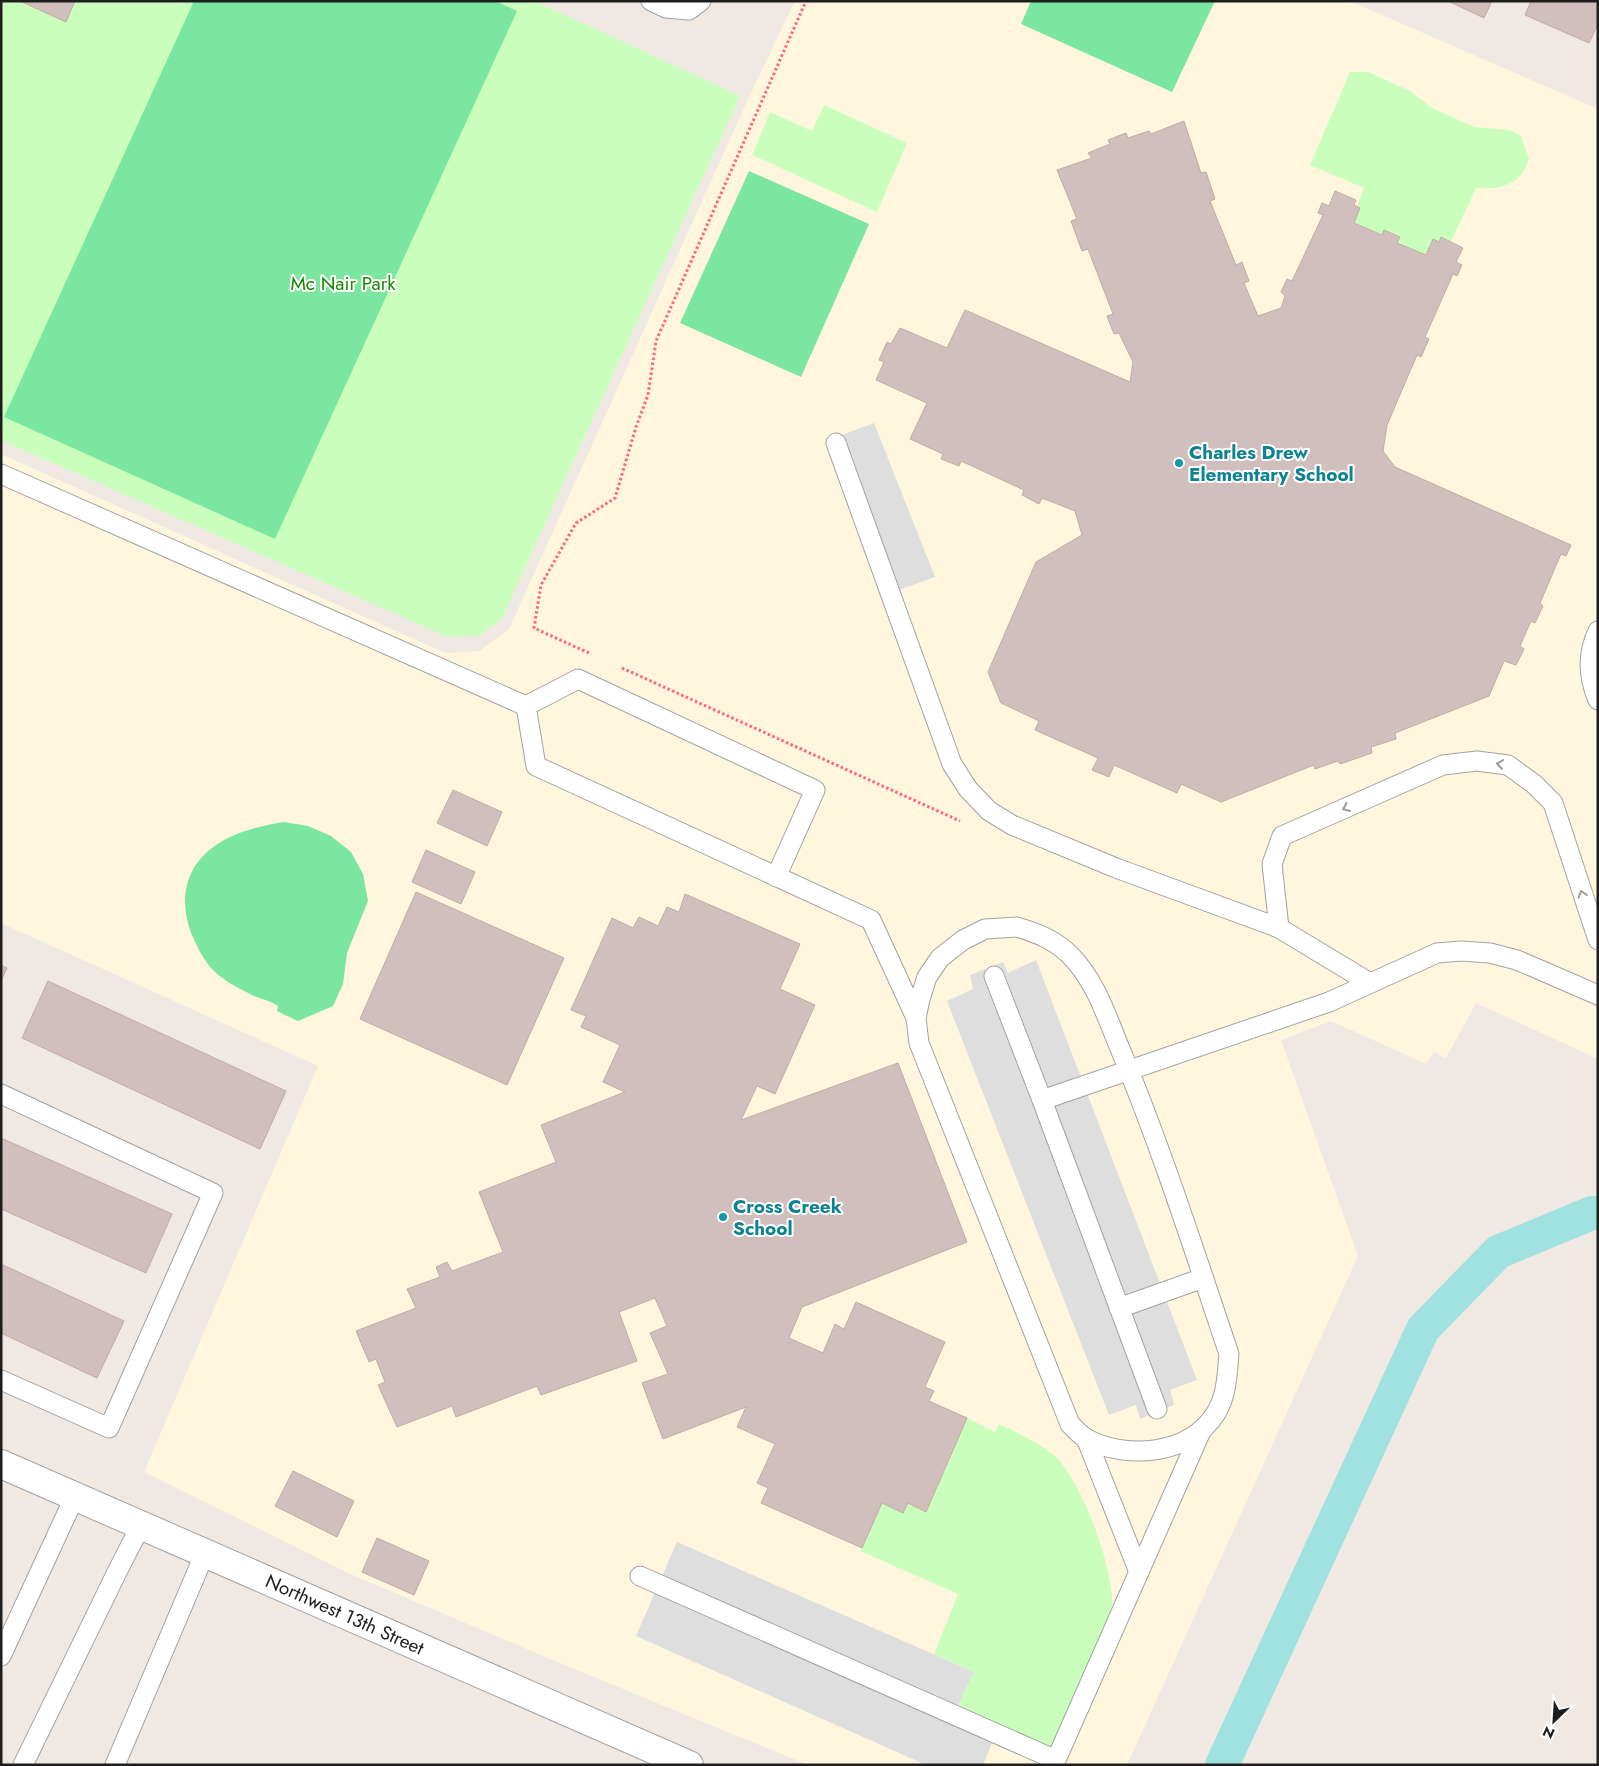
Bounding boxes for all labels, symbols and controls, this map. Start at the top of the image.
park label: Mc Nair Park [290,270,396,297]
place label: Charles Drew Elementary School [1189,439,1354,488]
marker: Charles Drew Elementary School [1173,457,1185,469]
one-way arrow [1495,759,1503,770]
one-way arrow [1342,801,1351,812]
one-way arrow [1578,890,1588,898]
place label: Cross Creek School [733,1193,842,1242]
marker: Cross Creek School [717,1211,729,1223]
street label: Northwest 13th Street [261,1567,429,1662]
north arrow [1529,1696,1579,1746]
text: N [1539,1721,1558,1744]

